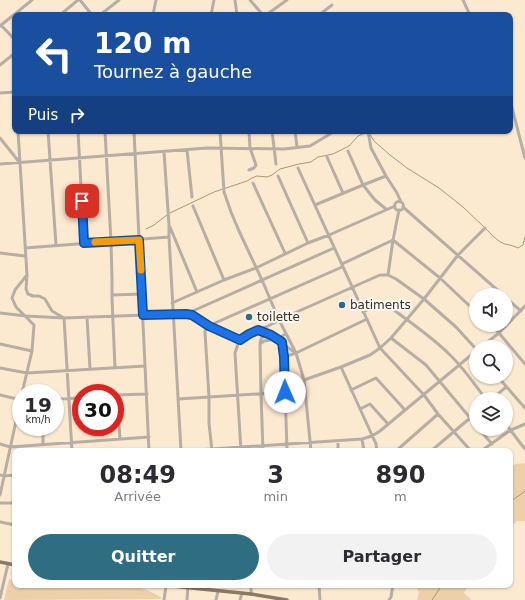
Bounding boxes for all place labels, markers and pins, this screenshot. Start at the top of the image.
pin [65,184,99,218]
place label: batiments [350,298,411,312]
marker: batiments [337,300,347,310]
place label: toilette [257,310,300,324]
marker: toilette [244,312,254,322]

